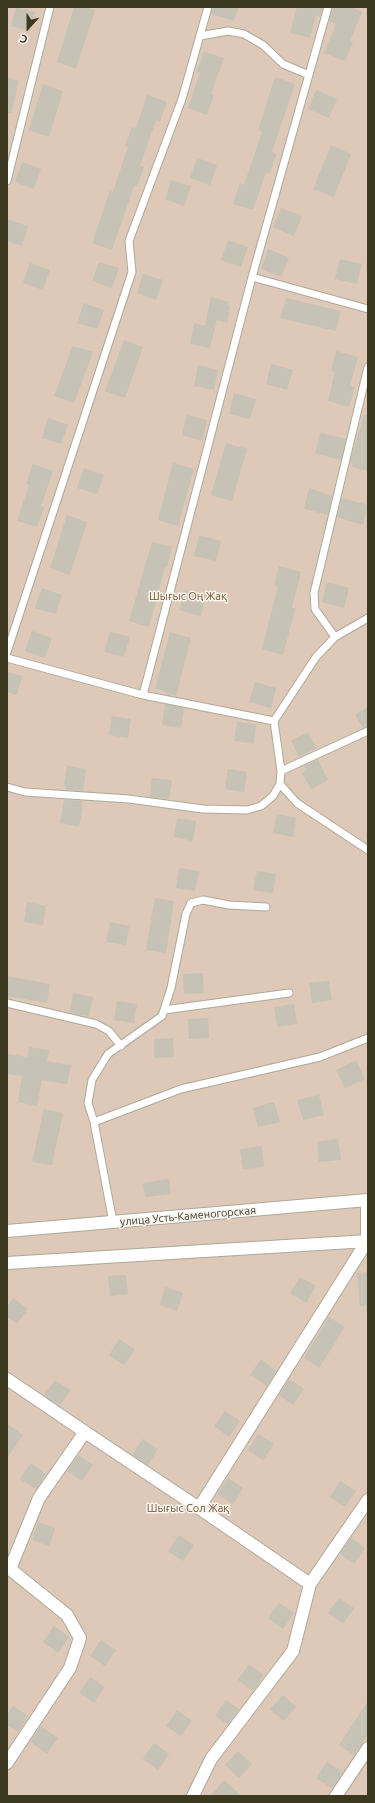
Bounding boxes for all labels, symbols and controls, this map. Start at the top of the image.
north arrow [8,8,48,48]
text: С [18,32,29,46]
park label: Шығыс Оң Жақ [149,589,227,603]
street label: улица Усть-Каменогорская [119,1203,257,1229]
park label: Шығыс Сол Жақ [147,1501,229,1515]

